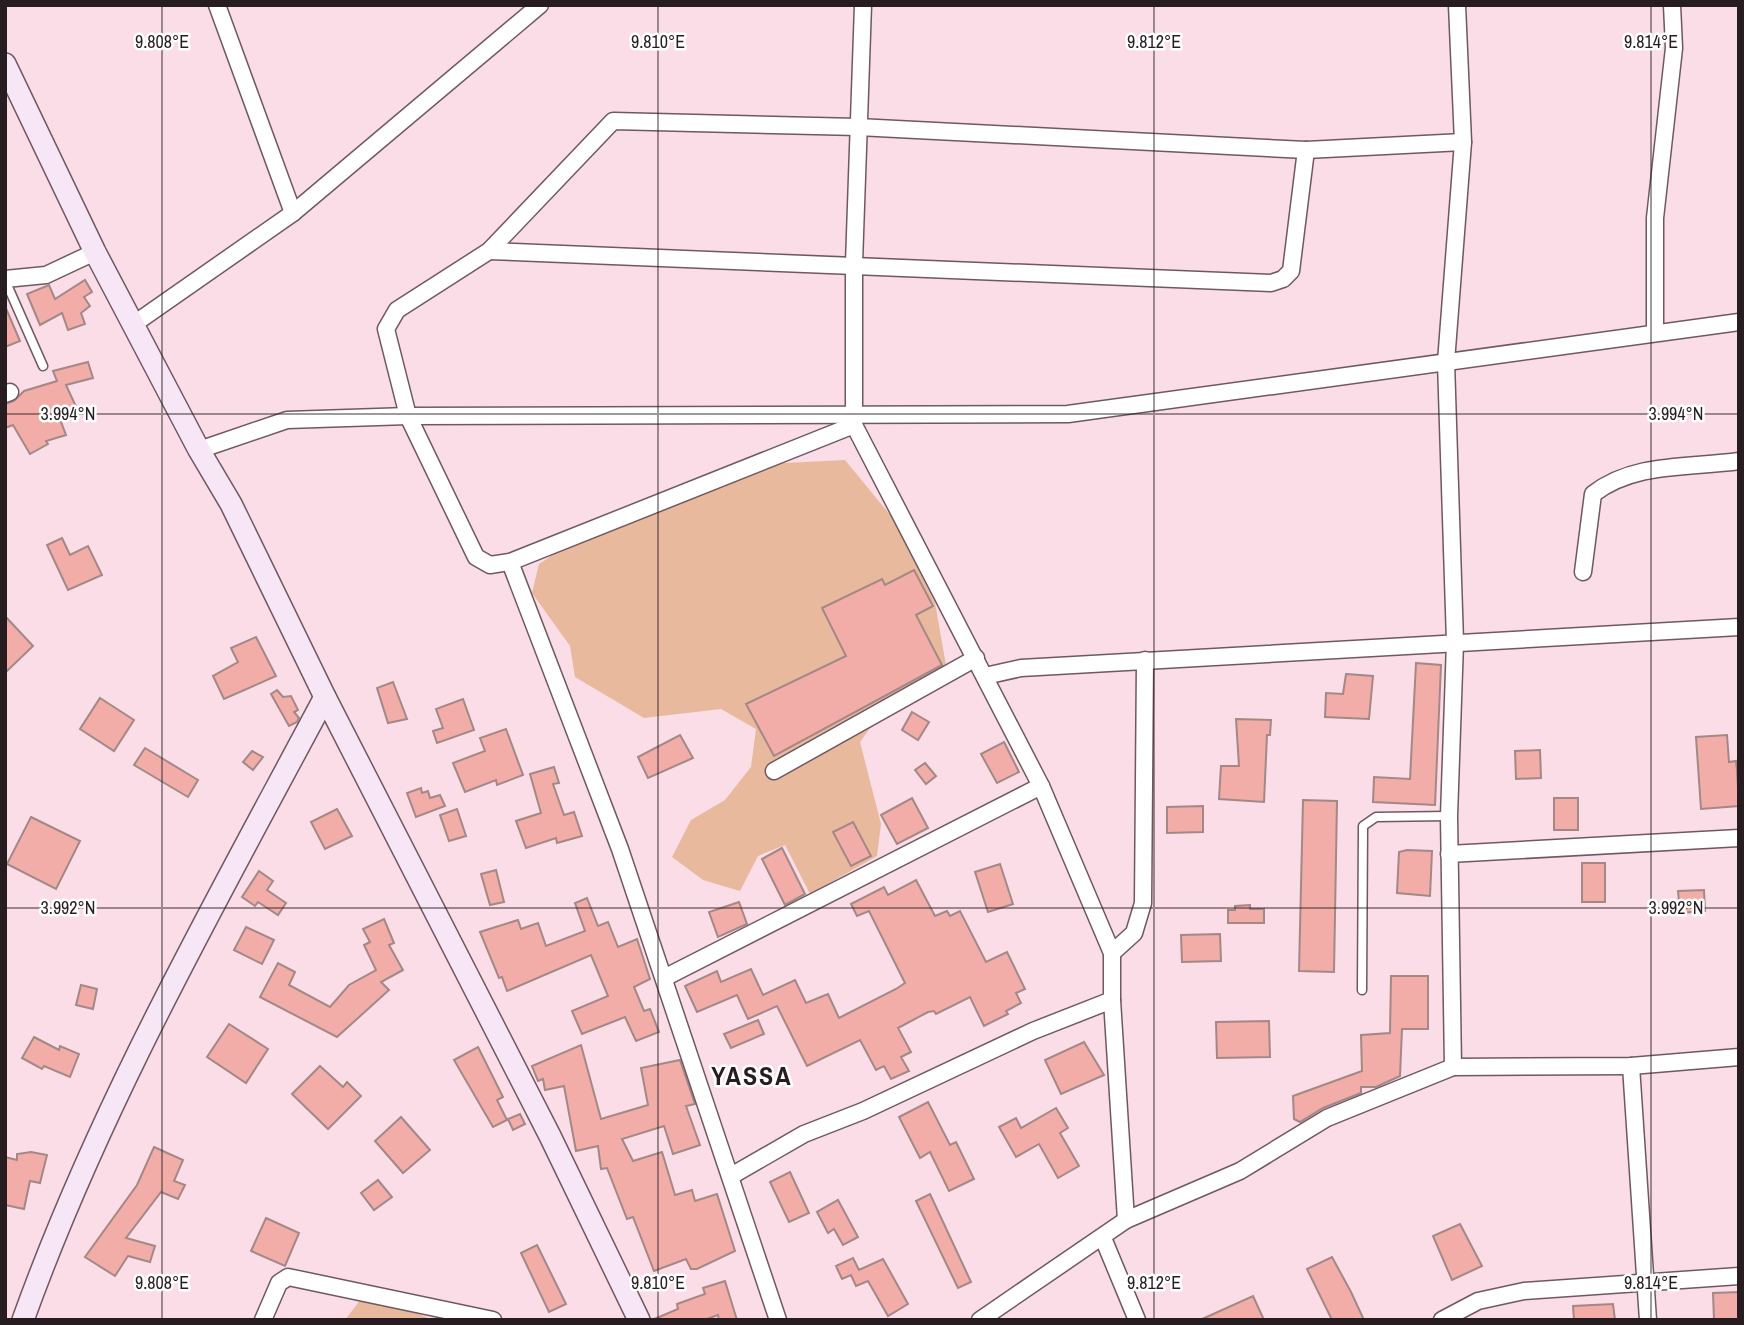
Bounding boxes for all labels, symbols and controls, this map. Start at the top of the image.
text: 9.808°E [135,29,189,54]
text: 9.810°E [631,29,685,54]
text: 9.812°E [1127,29,1181,54]
text: 9.814°E [1624,29,1678,54]
text: 3.994°N [41,401,95,426]
text: 3.994°N [1649,401,1703,426]
text: 3.992°N [41,895,95,920]
text: 3.992°N [1649,895,1703,920]
district label: YASSA [711,1058,793,1093]
text: 9.808°E [135,1270,189,1295]
text: 9.810°E [631,1270,685,1295]
text: 9.812°E [1127,1270,1181,1295]
text: 9.814°E [1624,1270,1678,1295]

